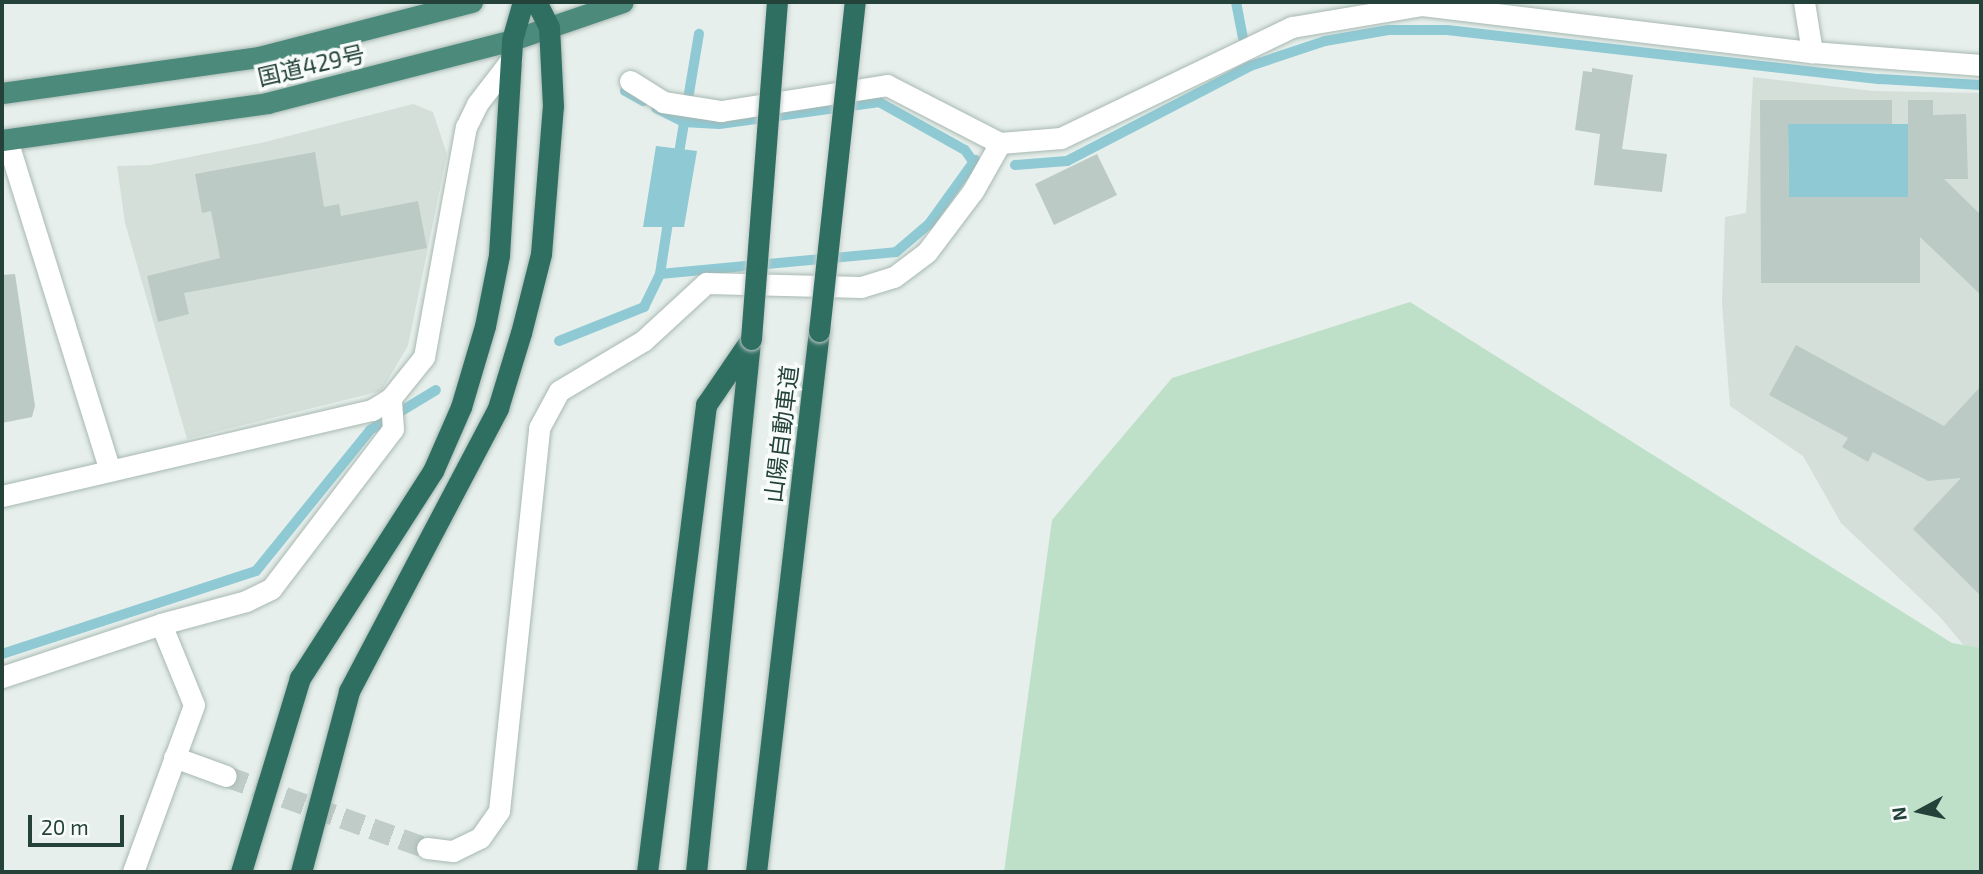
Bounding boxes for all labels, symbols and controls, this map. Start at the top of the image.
street label: 国道429号 [255,39,367,91]
street label: 山陽自動車道 [759,364,803,504]
north arrow [1885,776,1955,846]
scale bar [32,800,128,844]
text: N [1886,806,1911,822]
text: 20 m [41,814,89,839]

